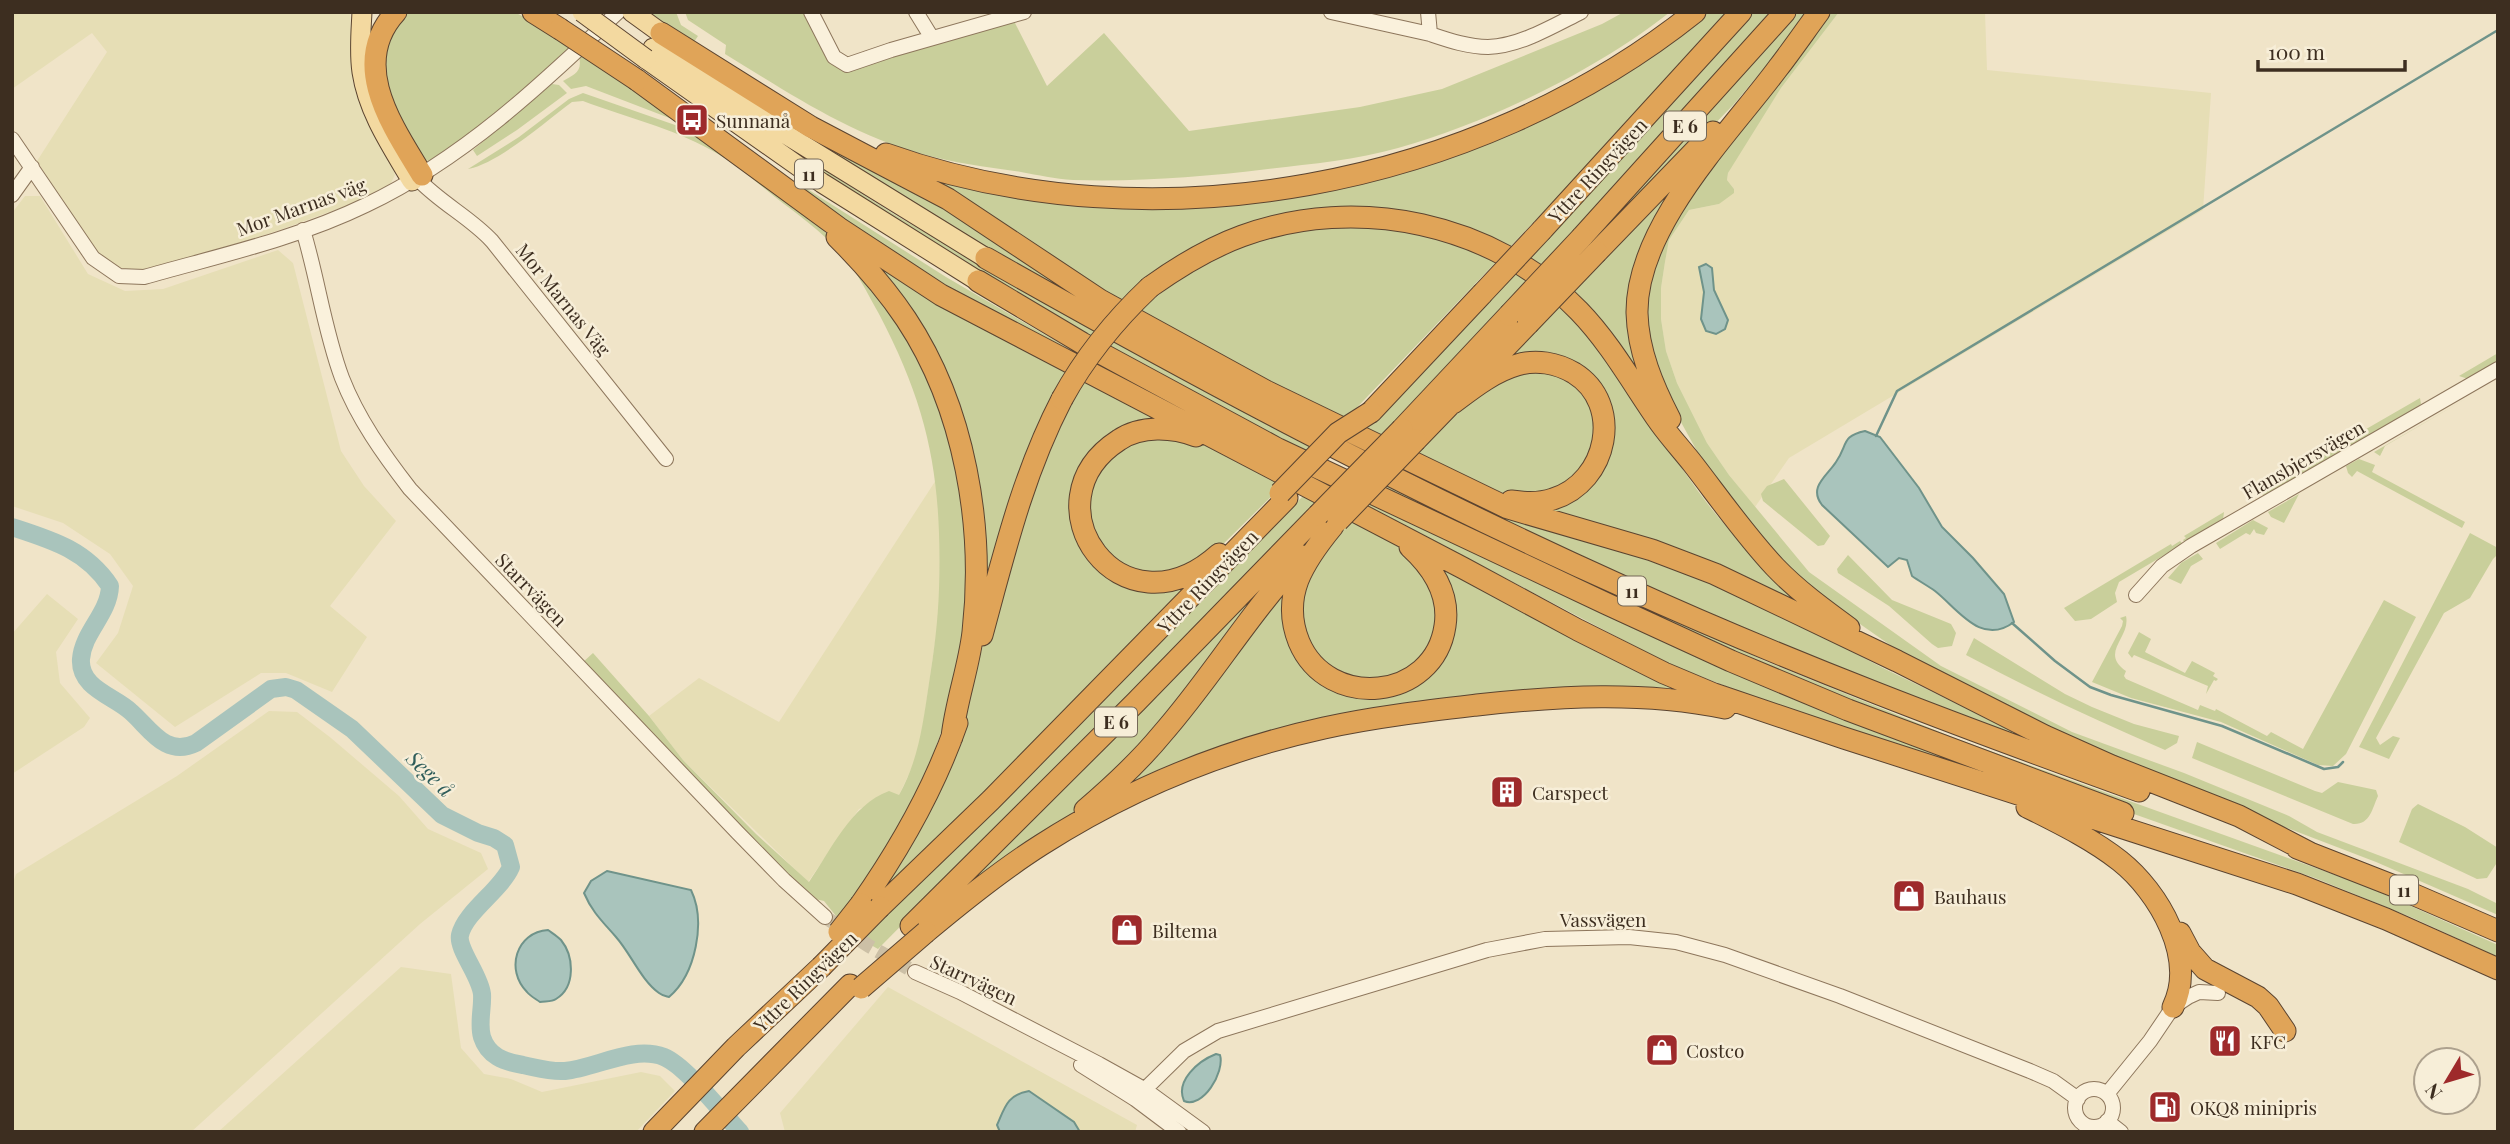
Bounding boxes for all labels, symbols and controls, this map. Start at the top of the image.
scale bar [2258,28,2405,72]
text: 100 m [2268,37,2325,65]
bus stop icon: Sunnanå [673,101,711,139]
place label: Sunnanå [716,107,791,133]
street label: Yttre Ringvägen [1541,111,1653,229]
road number: E 6 [1664,112,1706,140]
road number: 11 [795,160,823,188]
street label: Mor Marnas väg [233,171,369,241]
street label: Mor Marnas Väg [511,237,617,361]
street label: Flansbjersvägen [2237,413,2369,505]
street label: Yttre Ringvägen [1150,523,1264,639]
street label: Starrvägen [490,547,574,632]
road number: 11 [1618,576,1646,606]
road number: E 6 [1095,708,1137,736]
water label: Sege å [401,743,461,802]
building icon: Carspect [1488,773,1526,811]
place label: Carspect [1532,779,1608,805]
road number: 11 [2390,876,2418,904]
shop icon: Bauhaus [1890,877,1928,915]
place label: Bauhaus [1934,883,2007,909]
street label: Vassvägen [1559,906,1647,932]
shop icon: Biltema [1108,911,1146,949]
place label: Biltema [1152,917,1218,943]
street label: Yttre Ringvägen [747,924,863,1038]
street label: Starrvägen [926,948,1022,1011]
restaurant icon: KFC [2206,1022,2244,1060]
place label: KFC [2250,1028,2286,1054]
shop icon: Costco [1643,1031,1681,1069]
place label: Costco [1686,1037,1744,1063]
north arrow [2412,1046,2482,1116]
text: N [2418,1078,2447,1105]
fuel station icon: OKQ8 minipris [2146,1088,2184,1126]
place label: OKQ8 minipris [2190,1094,2317,1120]

